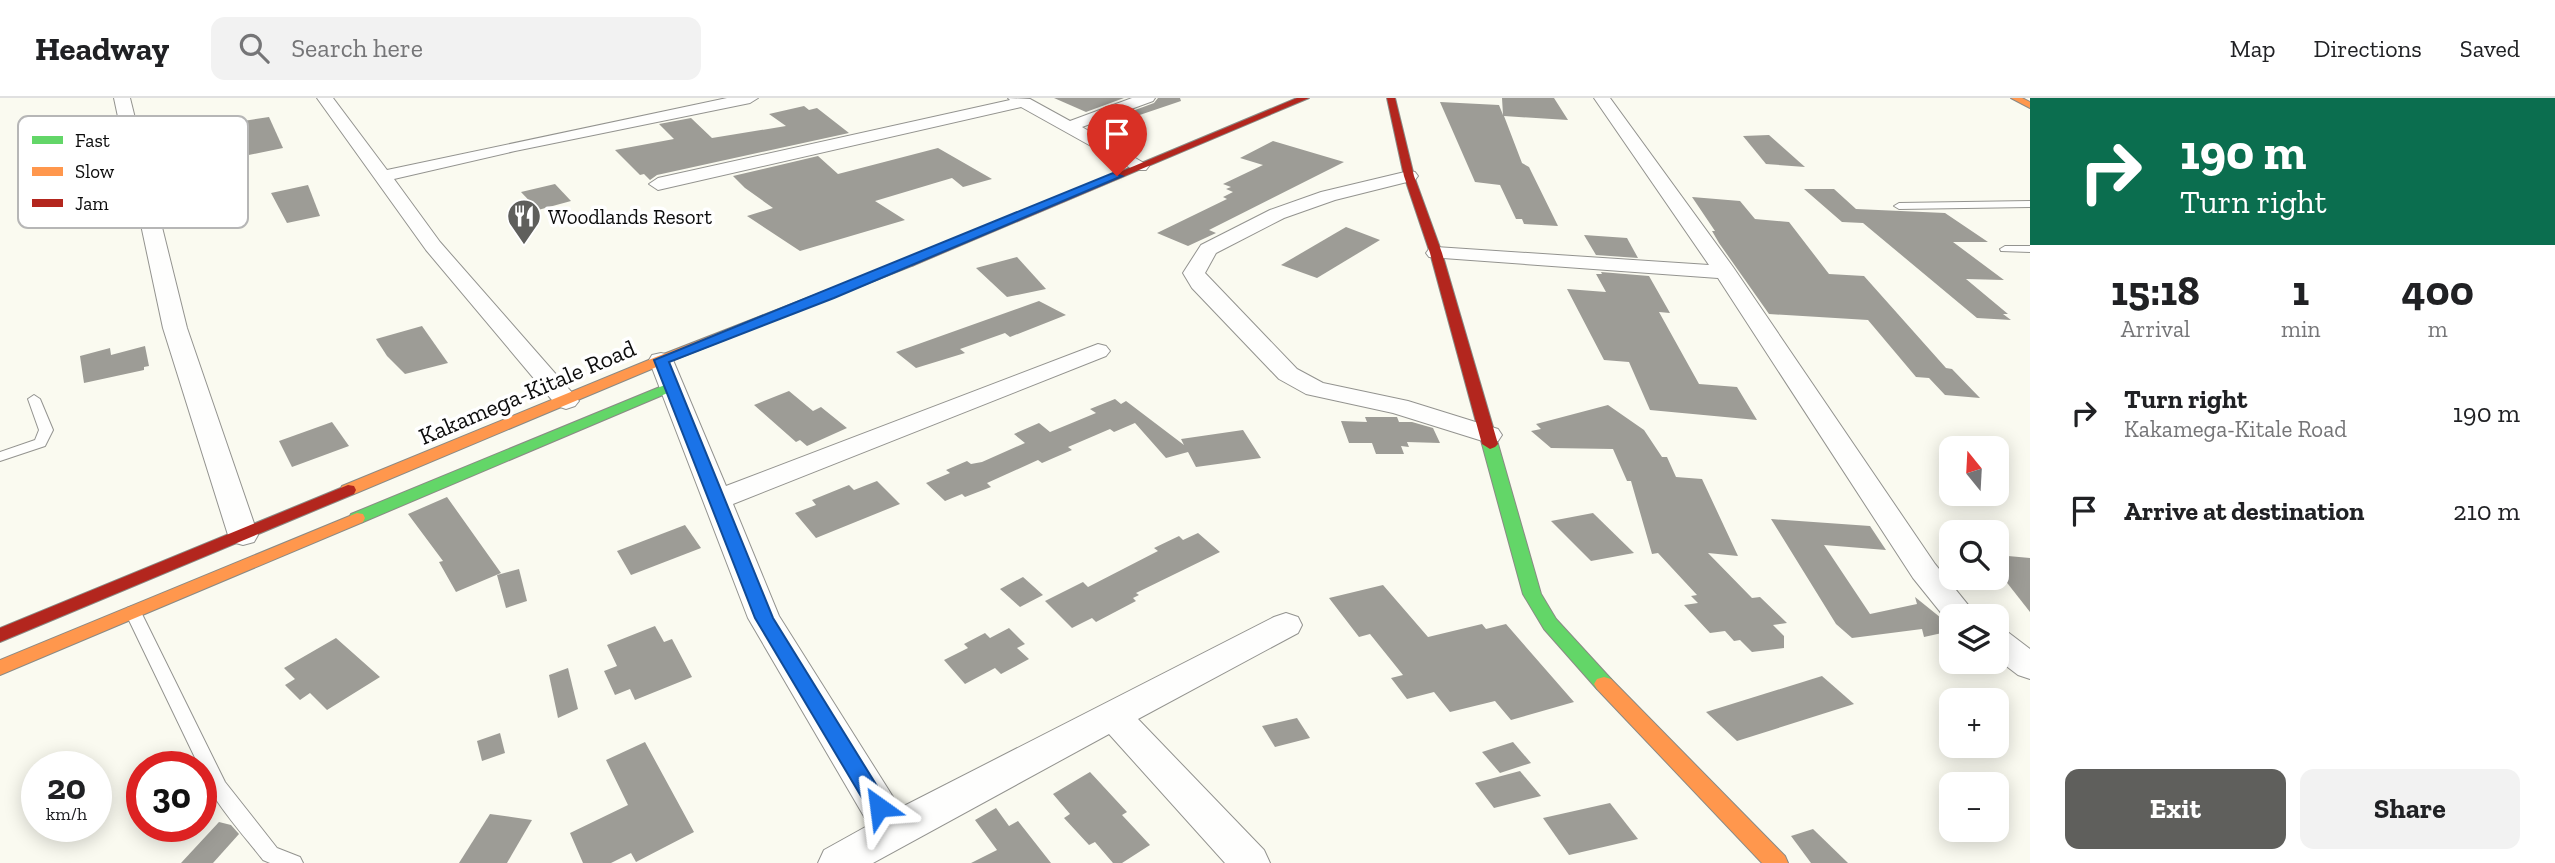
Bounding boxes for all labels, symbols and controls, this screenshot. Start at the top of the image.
search box [211,17,701,80]
text: Headway [35,29,169,68]
icon: search [235,29,273,67]
text: Search here [291,32,423,64]
text: Map [2230,34,2276,63]
text: Directions [2314,34,2422,63]
text: Saved [2460,34,2520,63]
pin [1087,104,1147,176]
icon: arrive [1098,115,1136,153]
legend [18,116,248,228]
text: 190 m [2180,123,2306,182]
icon: right [2065,126,2156,217]
text: Fast [75,129,110,152]
text: Slow [75,160,115,183]
text: Turn right [2180,183,2327,221]
text: Jam [75,192,109,215]
restaurant icon: Woodlands Resort [505,197,543,246]
place label: Woodlands Resort [548,204,712,229]
text: 15:18 [2111,265,2200,316]
text: 1 [2292,265,2309,316]
text: 400 [2402,265,2474,316]
text: Arrival [2121,315,2190,343]
text: min [2281,315,2321,343]
text: m [2428,315,2448,343]
street label: Kakamega-Kitale Road [414,333,640,451]
text: Turn right [2124,383,2247,415]
icon: right [2065,394,2103,432]
text: 190 m [2453,397,2520,429]
text: Kakamega-Kitale Road [2124,415,2347,443]
north arrow [1939,436,2009,506]
map controls [1939,436,2009,842]
icon: arrive [2065,492,2103,530]
text: Arrive at destination [2124,495,2364,527]
text: 210 m [2453,495,2520,527]
button: search [1939,520,2009,590]
button: layers [1939,604,2009,674]
button: + [1939,688,2009,758]
speed limit sign: 30 [126,751,217,842]
text: 20 [47,766,86,808]
button: Exit [2065,769,2286,849]
button: Share [2300,769,2520,849]
position arrow [842,770,916,844]
button: − [1939,772,2009,842]
text: km/h [46,803,87,825]

